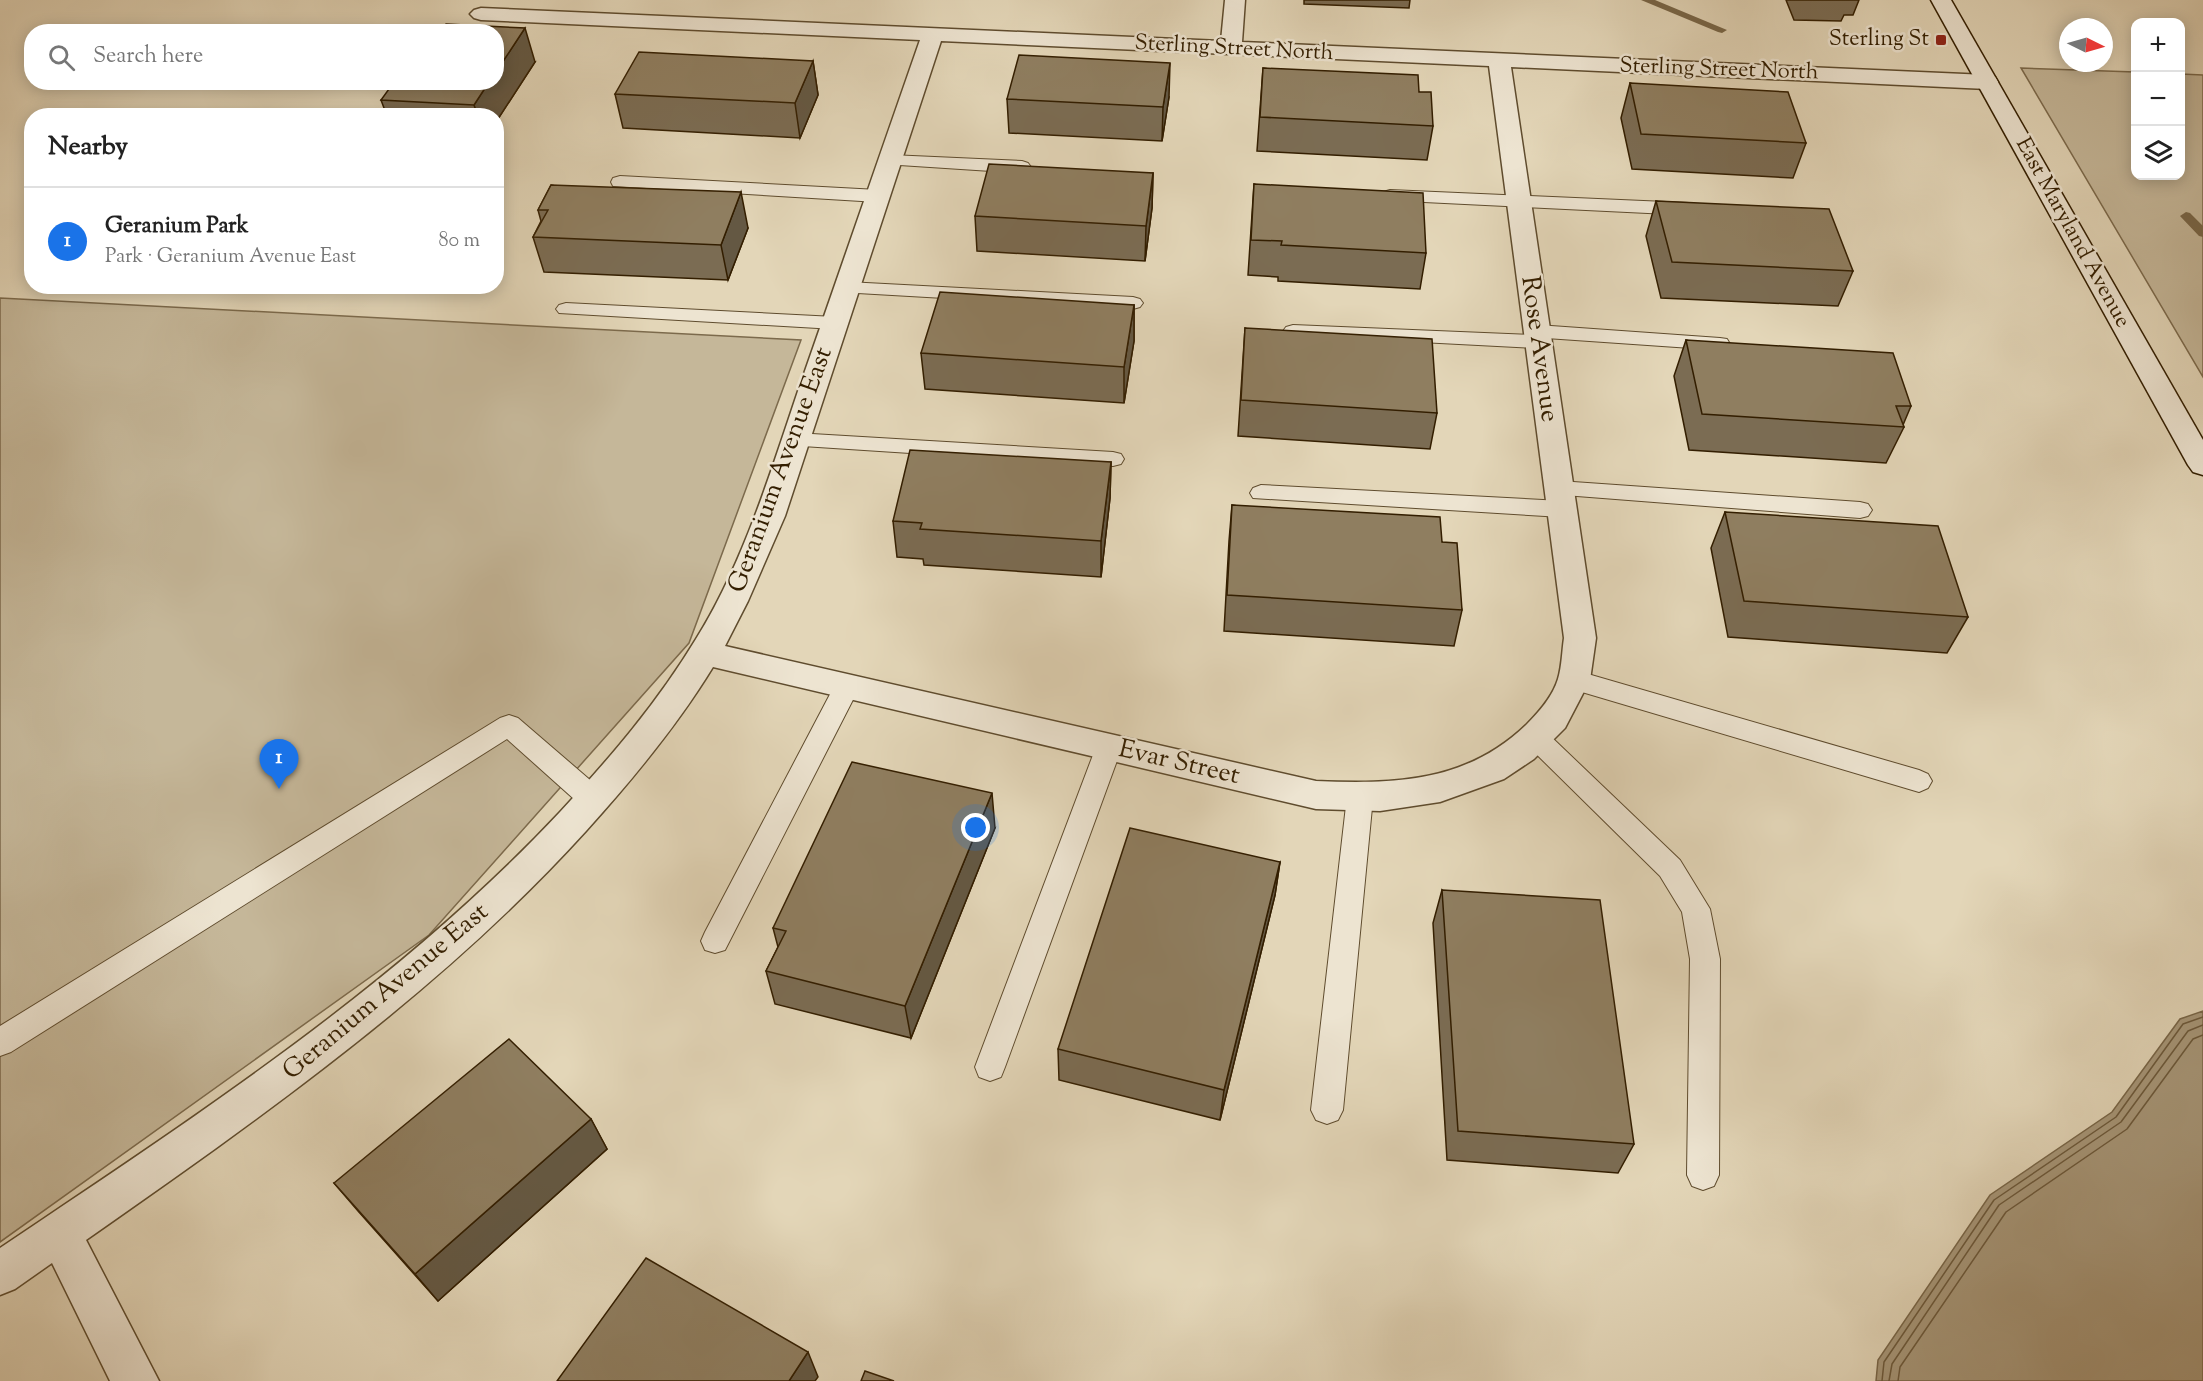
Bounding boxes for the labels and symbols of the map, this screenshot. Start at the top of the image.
north arrow [2059,18,2113,72]
place label: Sterling St [1829,24,1929,56]
street label: Sterling Street North [1134,28,1334,70]
marker: Sterling St [1934,33,1948,47]
street label: Sterling Street North [1619,51,1819,89]
street label: East Maryland Avenue [2006,132,2138,334]
street label: Rose Avenue [1510,274,1568,424]
street label: Geranium Avenue East [719,342,843,598]
street label: Evar Street [1115,731,1243,795]
pin: 1 [260,740,298,789]
your location [961,813,990,842]
street label: Geranium Avenue East [275,895,497,1089]

